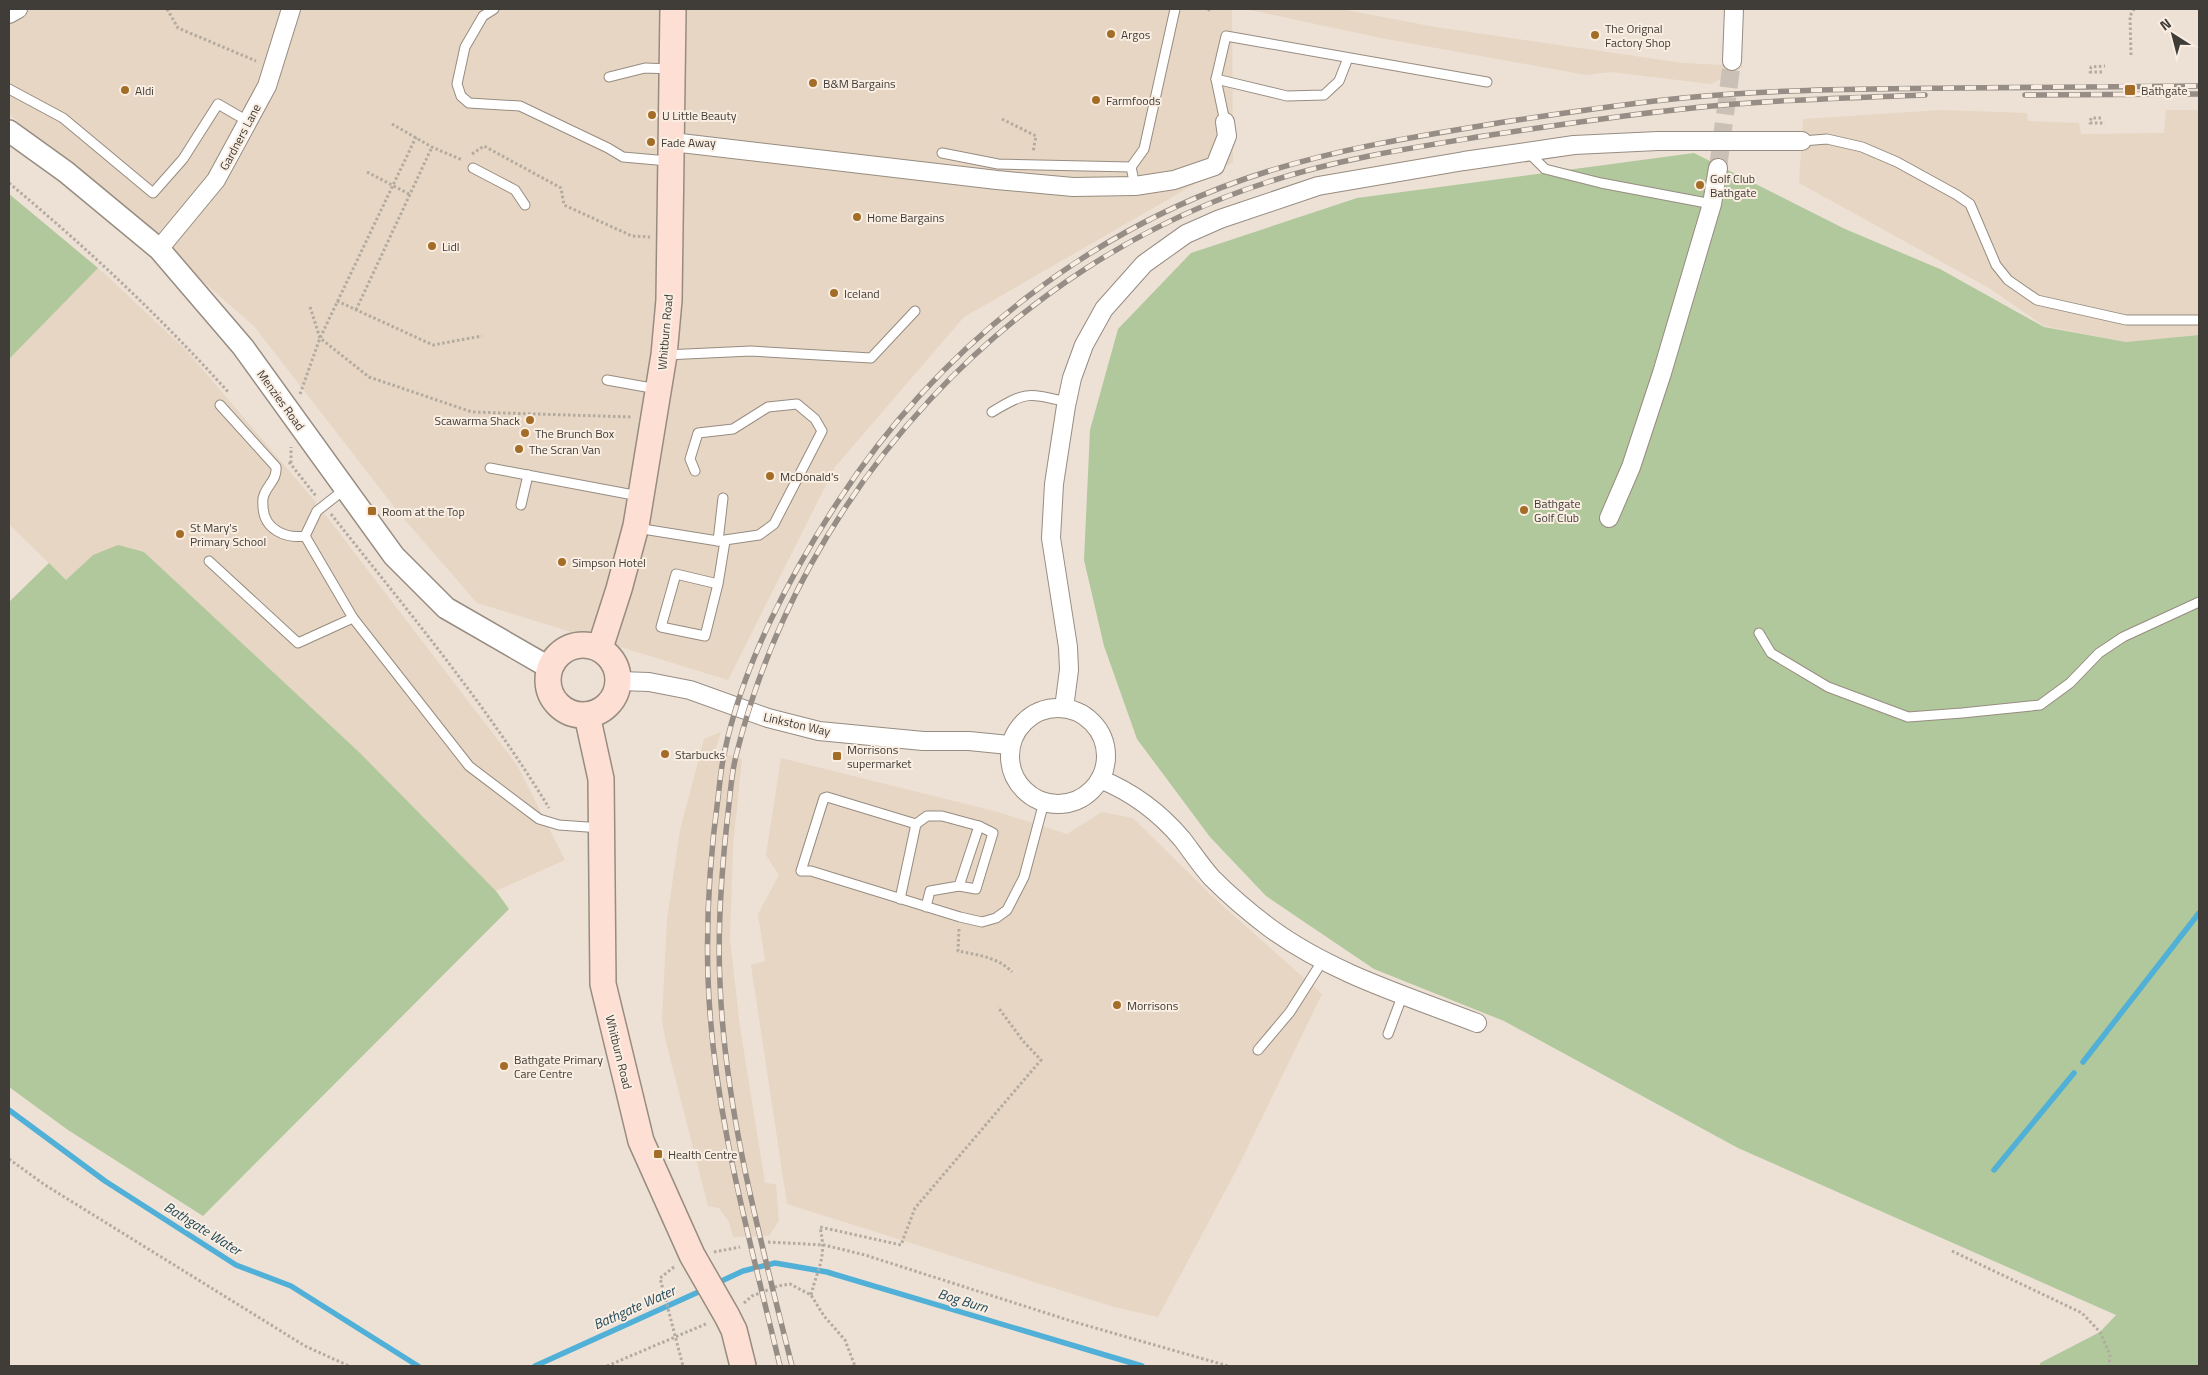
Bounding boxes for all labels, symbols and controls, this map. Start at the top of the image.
north arrow [2148,10,2198,60]
text: N [2155,13,2175,35]
place label: The Orignal Factory Shop [1605,19,1671,52]
place label: Argos [1121,25,1151,44]
marker: Argos [1105,28,1117,40]
marker: The Orignal Factory Shop [1589,29,1601,41]
place label: B&M Bargains [823,74,896,93]
marker: B&M Bargains [807,77,819,89]
place label: Aldi [135,81,154,100]
place label: Bathgate [2141,81,2188,100]
marker: Bathgate [2123,83,2137,97]
marker: Aldi [119,84,131,96]
place label: Farmfoods [1106,91,1161,110]
marker: Farmfoods [1090,94,1102,106]
street label: Gardners Lane [215,100,265,174]
place label: U Little Beauty [662,106,737,125]
marker: U Little Beauty [646,109,658,121]
place label: Fade Away [661,133,716,152]
marker: Fade Away [645,136,657,148]
place label: Golf Club Bathgate [1710,169,1757,202]
marker: Golf Club Bathgate [1694,179,1706,191]
place label: Home Bargains [867,208,945,227]
marker: Home Bargains [851,211,863,223]
place label: Lidl [442,237,460,256]
marker: Lidl [426,240,438,252]
place label: Iceland [844,284,880,303]
marker: Iceland [828,287,840,299]
street label: Whitburn Road [652,293,678,371]
street label: Menzies Road [252,366,310,434]
place label: Scawarma Shack [434,411,520,430]
marker: Scawarma Shack [524,414,536,426]
place label: The Brunch Box [535,424,615,443]
marker: The Brunch Box [519,427,531,439]
place label: The Scran Van [529,440,601,459]
marker: The Scran Van [513,443,525,455]
place label: McDonald's [780,467,839,486]
marker: McDonald's [764,470,776,482]
place label: Bathgate Golf Club [1534,494,1581,527]
place label: Room at the Top [382,502,465,521]
marker: Bathgate Golf Club [1518,504,1530,516]
marker: Room at the Top [366,505,378,517]
place label: St Mary's Primary School [190,518,266,551]
marker: St Mary's Primary School [174,528,186,540]
place label: Simpson Hotel [572,553,646,572]
marker: Simpson Hotel [556,556,568,568]
street label: Linkston Way [762,707,832,741]
place label: Morrisons supermarket [847,740,912,773]
place label: Starbucks [675,745,725,764]
marker: Starbucks [659,748,671,760]
marker: Morrisons supermarket [831,750,843,762]
place label: Morrisons [1127,996,1179,1015]
marker: Morrisons [1111,999,1123,1011]
street label: Whitburn Road [601,1013,637,1091]
place label: Bathgate Primary Care Centre [514,1050,603,1083]
marker: Bathgate Primary Care Centre [498,1060,510,1072]
place label: Health Centre [668,1145,737,1164]
marker: Health Centre [652,1148,664,1160]
water label: Bathgate Water [160,1196,247,1261]
water label: Bathgate Water [590,1279,680,1334]
water label: Bog Burn [936,1282,991,1318]

